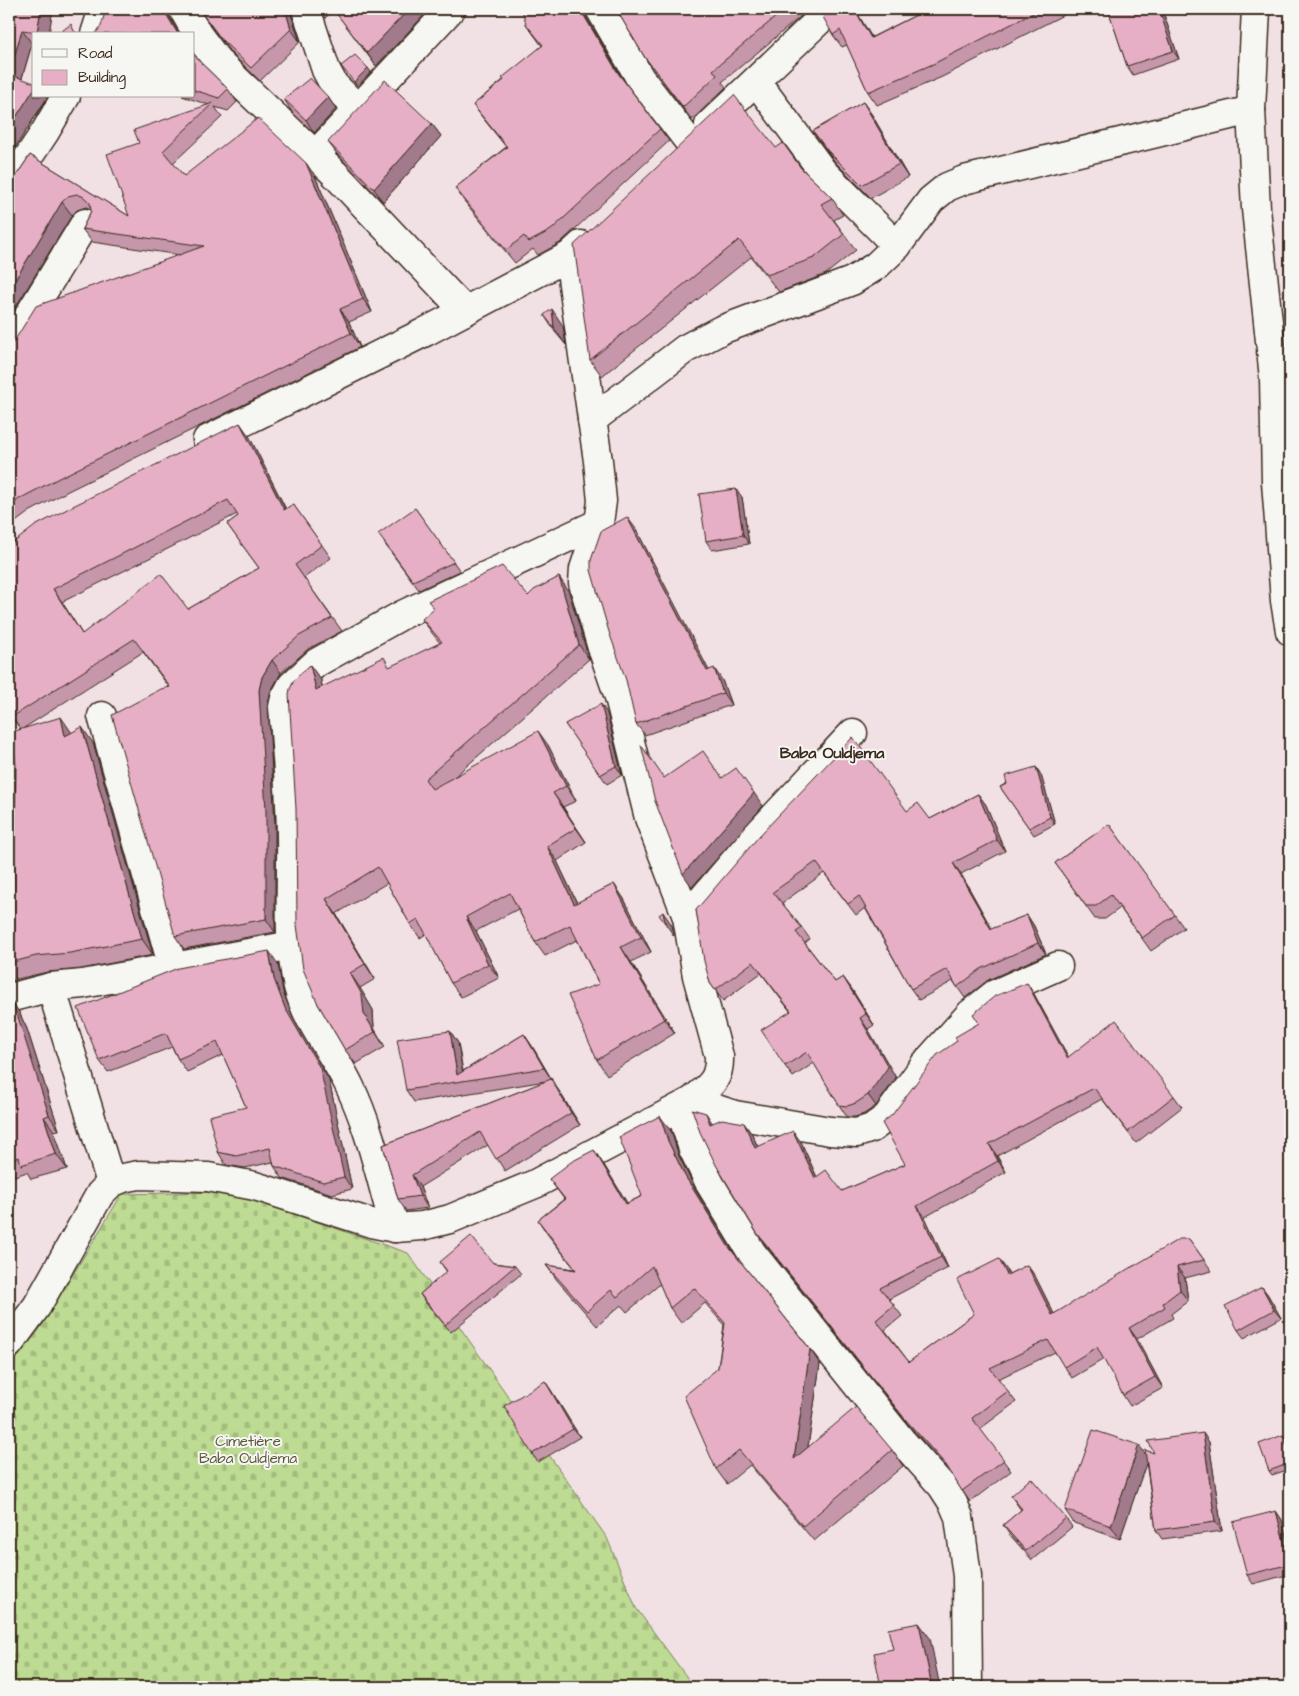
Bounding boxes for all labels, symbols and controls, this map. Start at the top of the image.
legend [32,32,195,98]
text: Road [78,43,113,64]
text: Building [78,67,126,89]
district label: Baba Ouldjema [780,742,885,764]
park label: Cimetière Baba Ouldjema [199,1431,297,1469]

